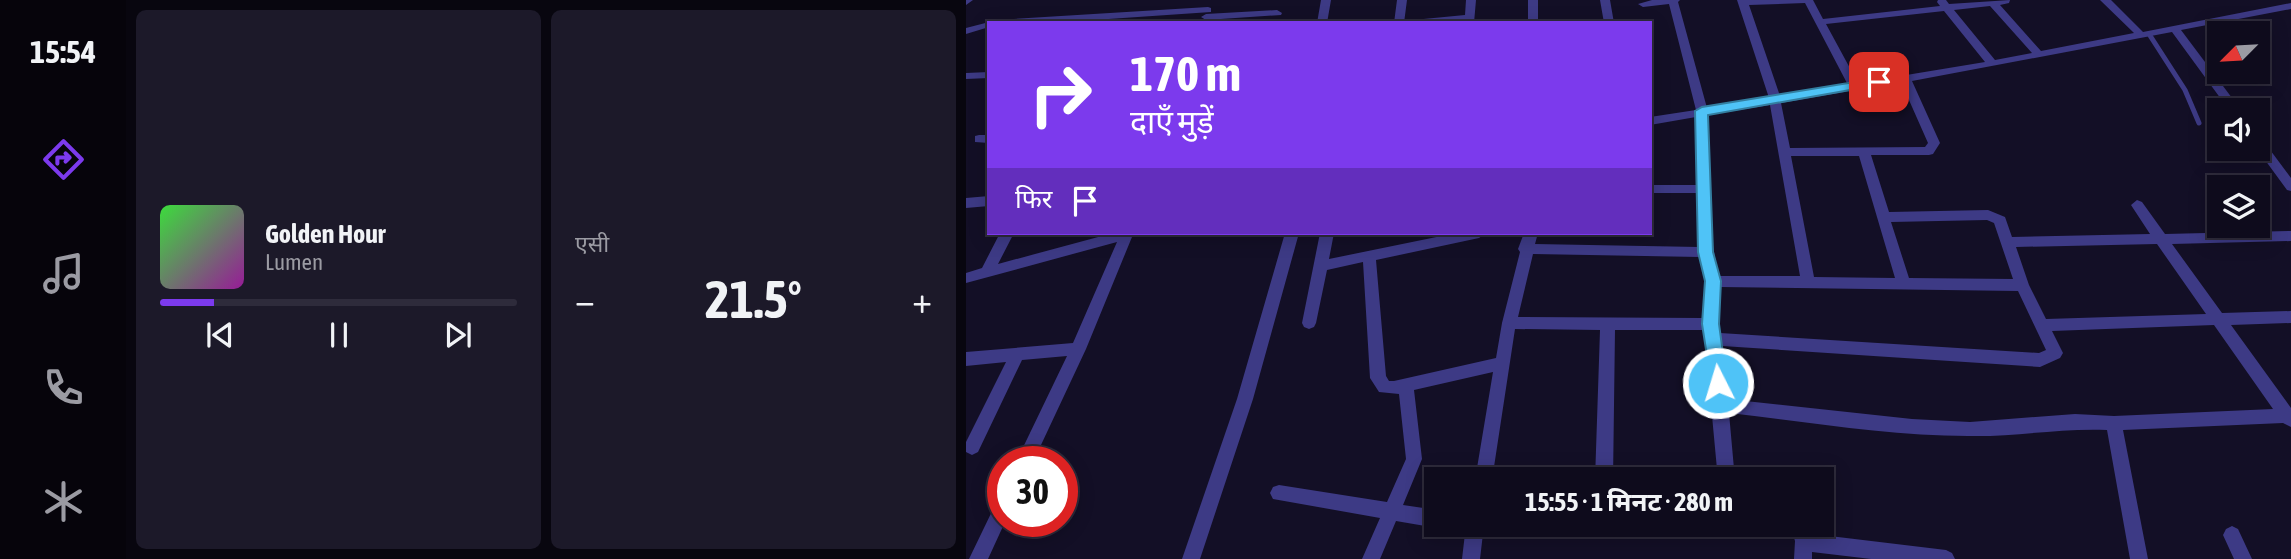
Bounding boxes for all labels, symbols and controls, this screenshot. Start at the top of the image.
north arrow [2207,21,2270,84]
map controls [2207,21,2270,238]
text: 15:54 [30,33,96,70]
text: 170 m [1130,45,1241,101]
icon: right [1015,49,1106,140]
pin [1849,52,1909,112]
icon: arrive [1860,63,1898,101]
button: sound [2207,98,2270,161]
text: दाएँ मुड़ें [1130,103,1214,140]
icon: directions [39,135,88,184]
button: layers [2207,175,2270,238]
icon: arrive [1066,182,1104,220]
text: फिर [1015,184,1052,214]
text: Golden Hour [265,219,385,249]
text: एसी [575,231,609,257]
icon: music [39,249,88,298]
text: Lumen [265,249,323,275]
text: 21.5° [705,269,802,329]
text: − [575,278,595,321]
text: + [912,278,932,321]
icon: previous [201,316,239,354]
icon: pause [320,316,358,354]
icon: next [439,316,477,354]
position arrow [1681,346,1755,420]
icon: phone [39,363,88,412]
speed limit sign: 30 [987,446,1078,537]
icon: climate [39,477,88,526]
text: 15:55 · 1 मिनट · 280 m [1525,487,1733,517]

